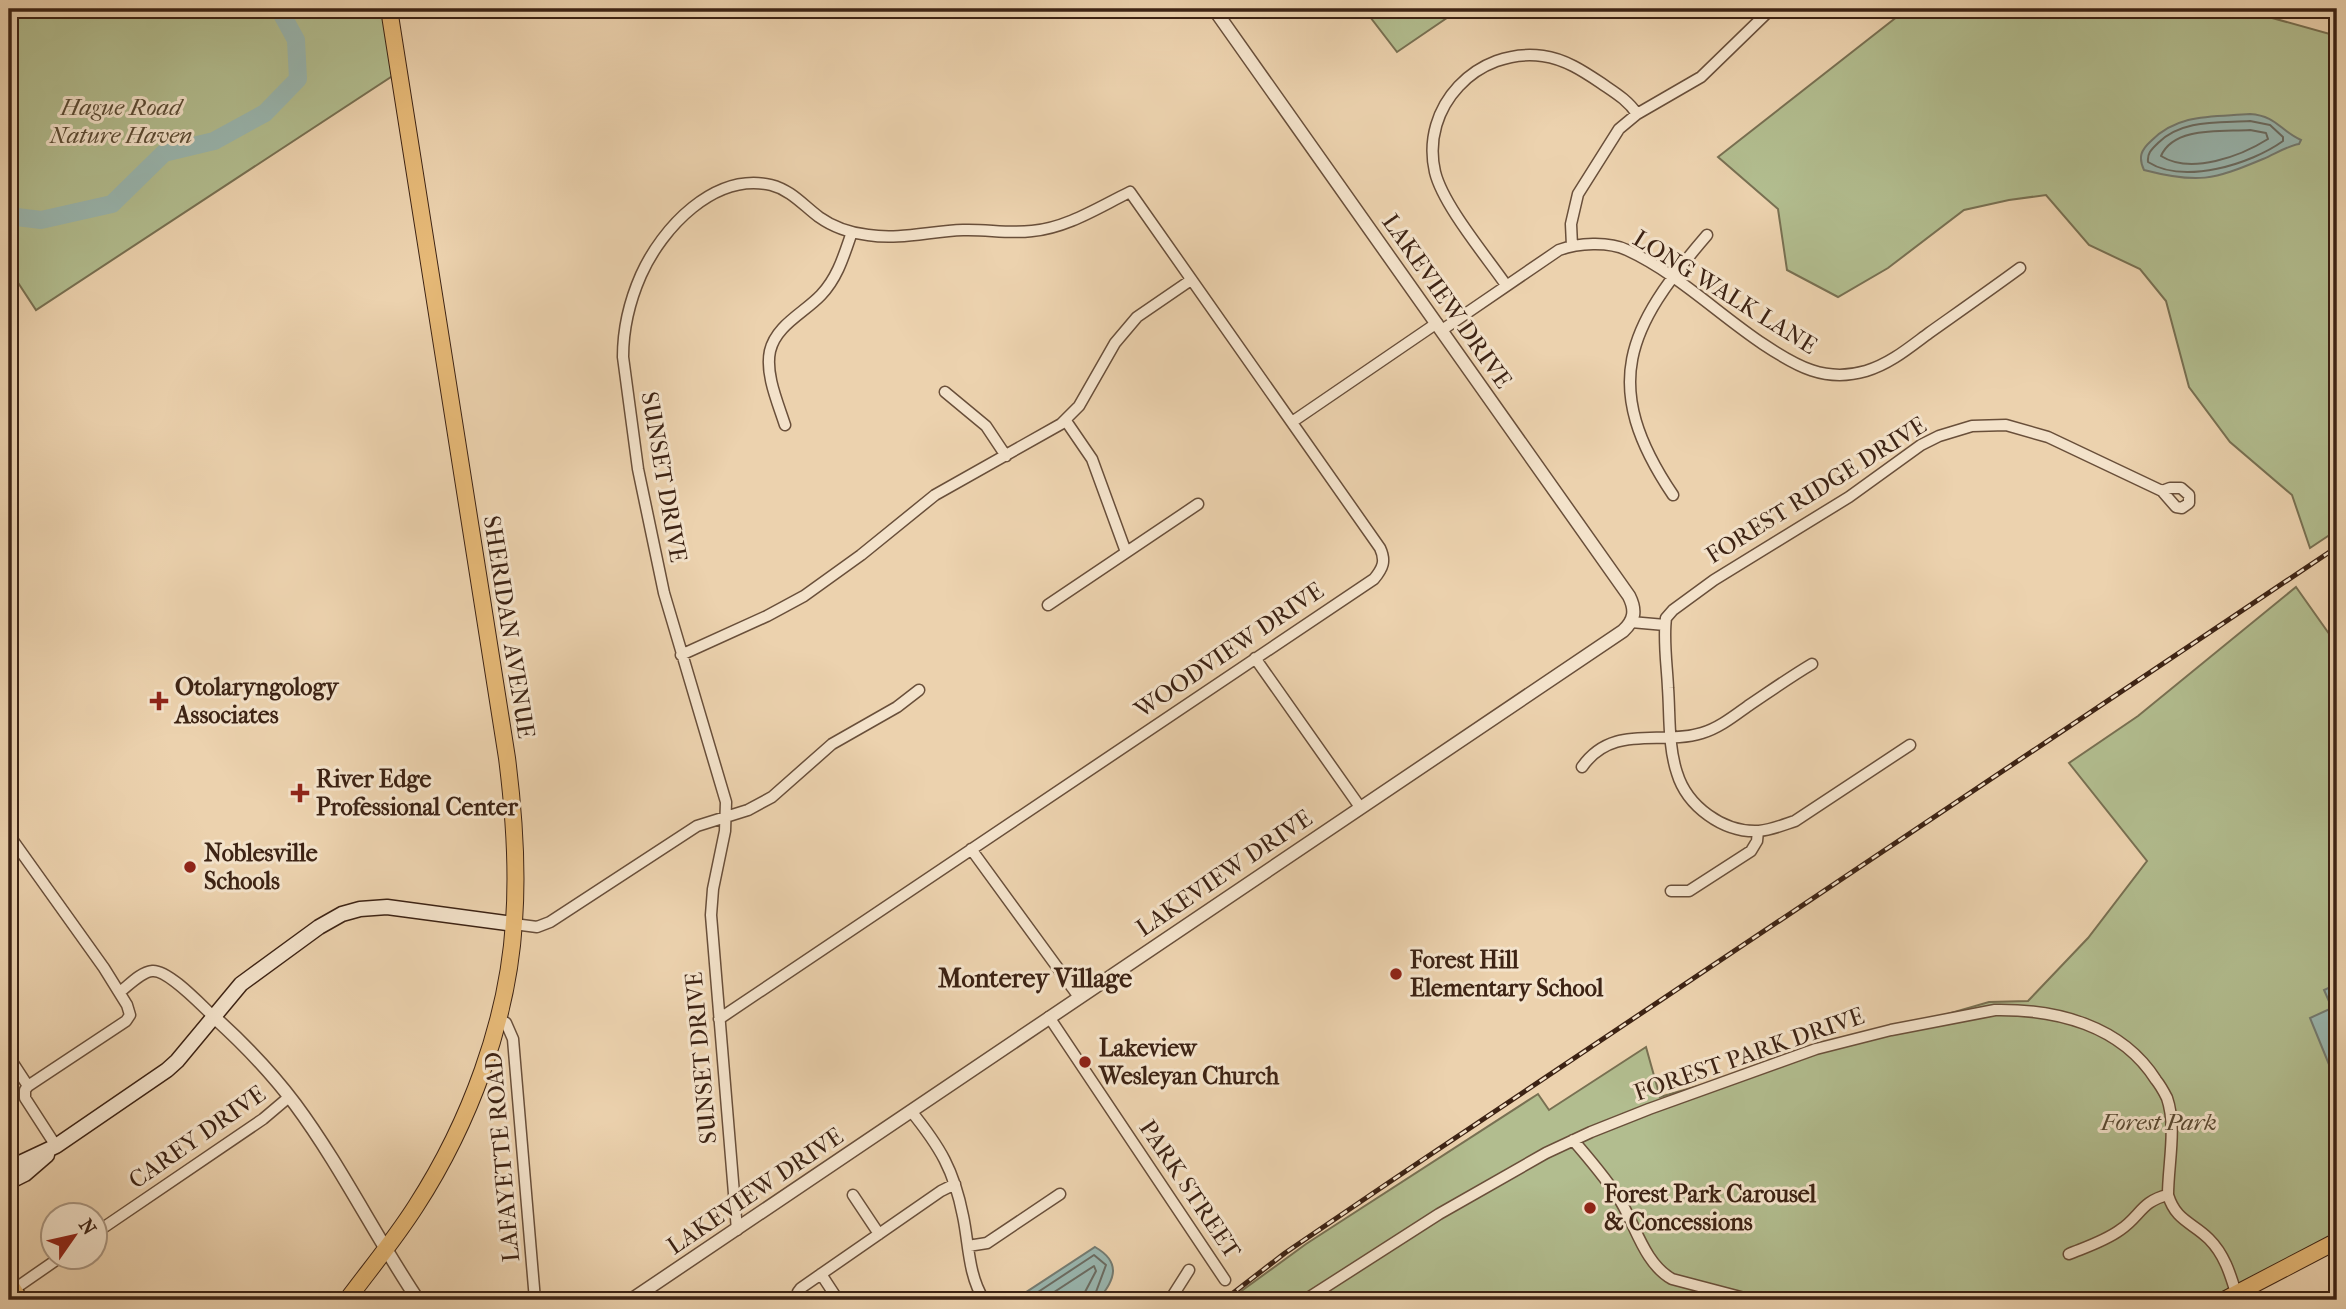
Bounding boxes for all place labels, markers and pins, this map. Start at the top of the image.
place label: Otolaryngology Associates [173,673,339,729]
marker: Otolaryngology Associates [149,691,169,711]
place label: River Edge Professional Center [316,765,519,821]
marker: River Edge Professional Center [290,783,310,803]
place label: Noblesville Schools [204,839,318,895]
marker: Noblesville Schools [182,859,198,875]
place label: Forest Hill Elementary School [1409,946,1604,1002]
marker: Forest Hill Elementary School [1388,966,1404,982]
place label: Lakeview Wesleyan Church [1098,1034,1280,1090]
marker: Lakeview Wesleyan Church [1077,1054,1093,1070]
place label: Forest Park Carousel & Concessions [1603,1180,1817,1236]
marker: Forest Park Carousel & Concessions [1582,1200,1598,1216]

